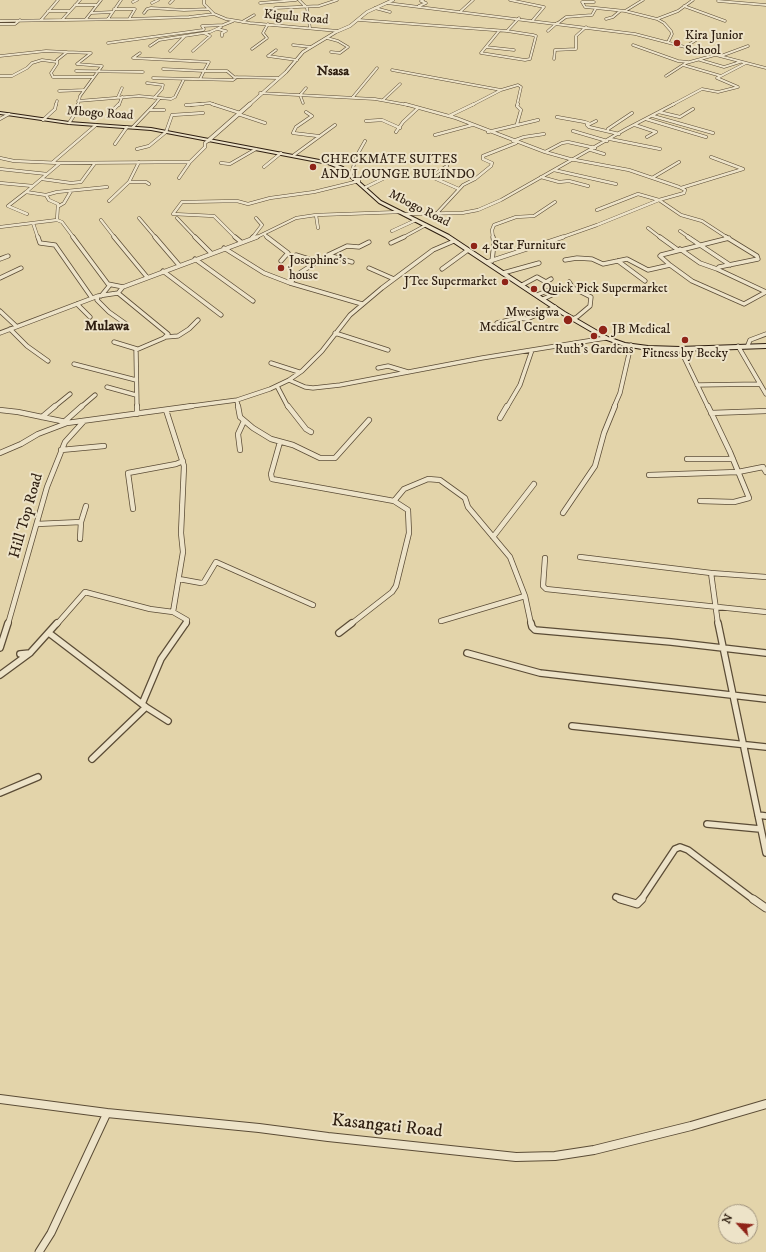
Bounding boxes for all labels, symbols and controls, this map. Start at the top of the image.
street label: Kigulu Road [263,7,329,29]
place label: Kira Junior School [685,28,743,59]
marker: Kira Junior School [672,38,682,48]
district label: Nsasa [317,64,349,80]
street label: Mbogo Road [66,104,134,124]
place label: CHECKMATE SUITES AND LOUNGE BULINDO [321,152,475,183]
marker: CHECKMATE SUITES AND LOUNGE BULINDO [308,162,318,172]
street label: Mbogo Road [386,187,452,231]
place label: 4 Star Furniture [482,238,566,254]
marker: 4 Star Furniture [469,241,479,251]
place label: Josephine's house [289,253,346,284]
marker: Josephine's house [276,263,286,273]
place label: JTee Supermarket [404,274,497,290]
marker: JTee Supermarket [500,277,510,287]
place label: Quick Pick Supermarket [542,281,668,297]
marker: Quick Pick Supermarket [529,284,539,294]
place label: Mwesigwa Medical Centre [479,305,559,336]
marker: Mwesigwa Medical Centre [562,314,574,326]
district label: Mulawa [85,319,129,335]
place label: JB Medical [612,322,670,338]
marker: JB Medical [597,324,609,336]
marker: Ruth's Gardens [589,331,599,341]
marker: Fitness by Becky [680,335,690,345]
place label: Ruth's Gardens [555,342,633,358]
place label: Fitness by Becky [642,346,728,362]
street label: Hill Top Road [6,471,48,561]
street label: Kasangati Road [331,1110,443,1144]
north arrow [718,1204,758,1244]
text: N [720,1212,736,1226]

